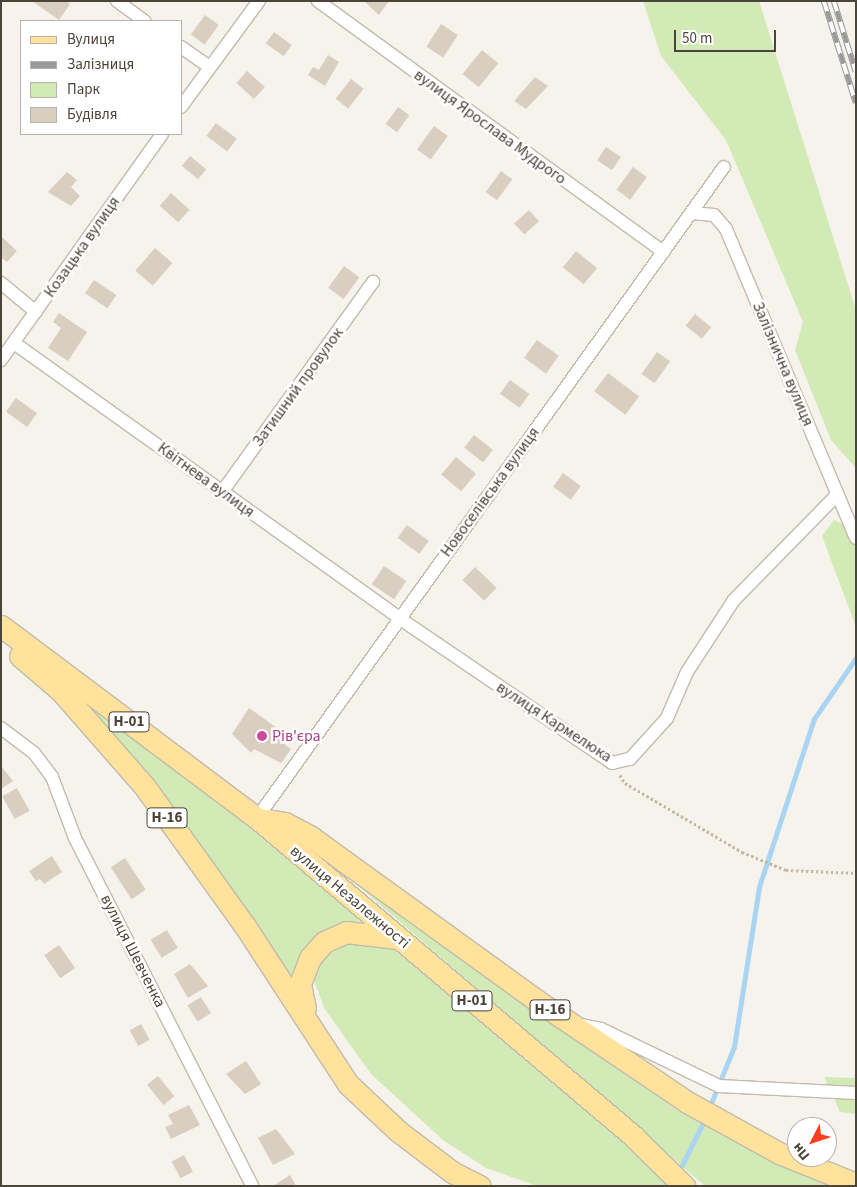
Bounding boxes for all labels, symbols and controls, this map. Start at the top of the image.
legend [20,20,182,135]
scale bar [677,20,780,52]
text: 50 m [682,28,712,49]
text: Вулиця [67,29,115,50]
text: Залізниця [67,54,134,75]
street label: вулиця Ярослава Мудрого [410,65,570,189]
text: Парк [67,79,100,100]
text: Будівля [67,104,117,125]
street label: Козацька вулиця [40,193,124,301]
street label: Залізнична вулиця [748,299,818,429]
street label: Затишний провулок [248,324,348,450]
street label: Новоселівська вулиця [436,423,544,561]
street label: Квітнева вулиця [154,438,258,522]
street label: вулиця Кармелюка [493,678,615,766]
road number: Н-01 [108,710,150,734]
place label: Рів'єра [272,726,321,746]
marker: Рів'єра [256,730,268,742]
road number: Н-16 [146,806,188,830]
street label: вулиця Незалежності [286,841,414,953]
street label: вулиця Шевченка [96,891,170,1011]
road number: Н-01 [451,988,493,1014]
road number: Н-16 [529,998,571,1022]
north arrow [787,1117,837,1167]
text: Пн [788,1138,815,1164]

